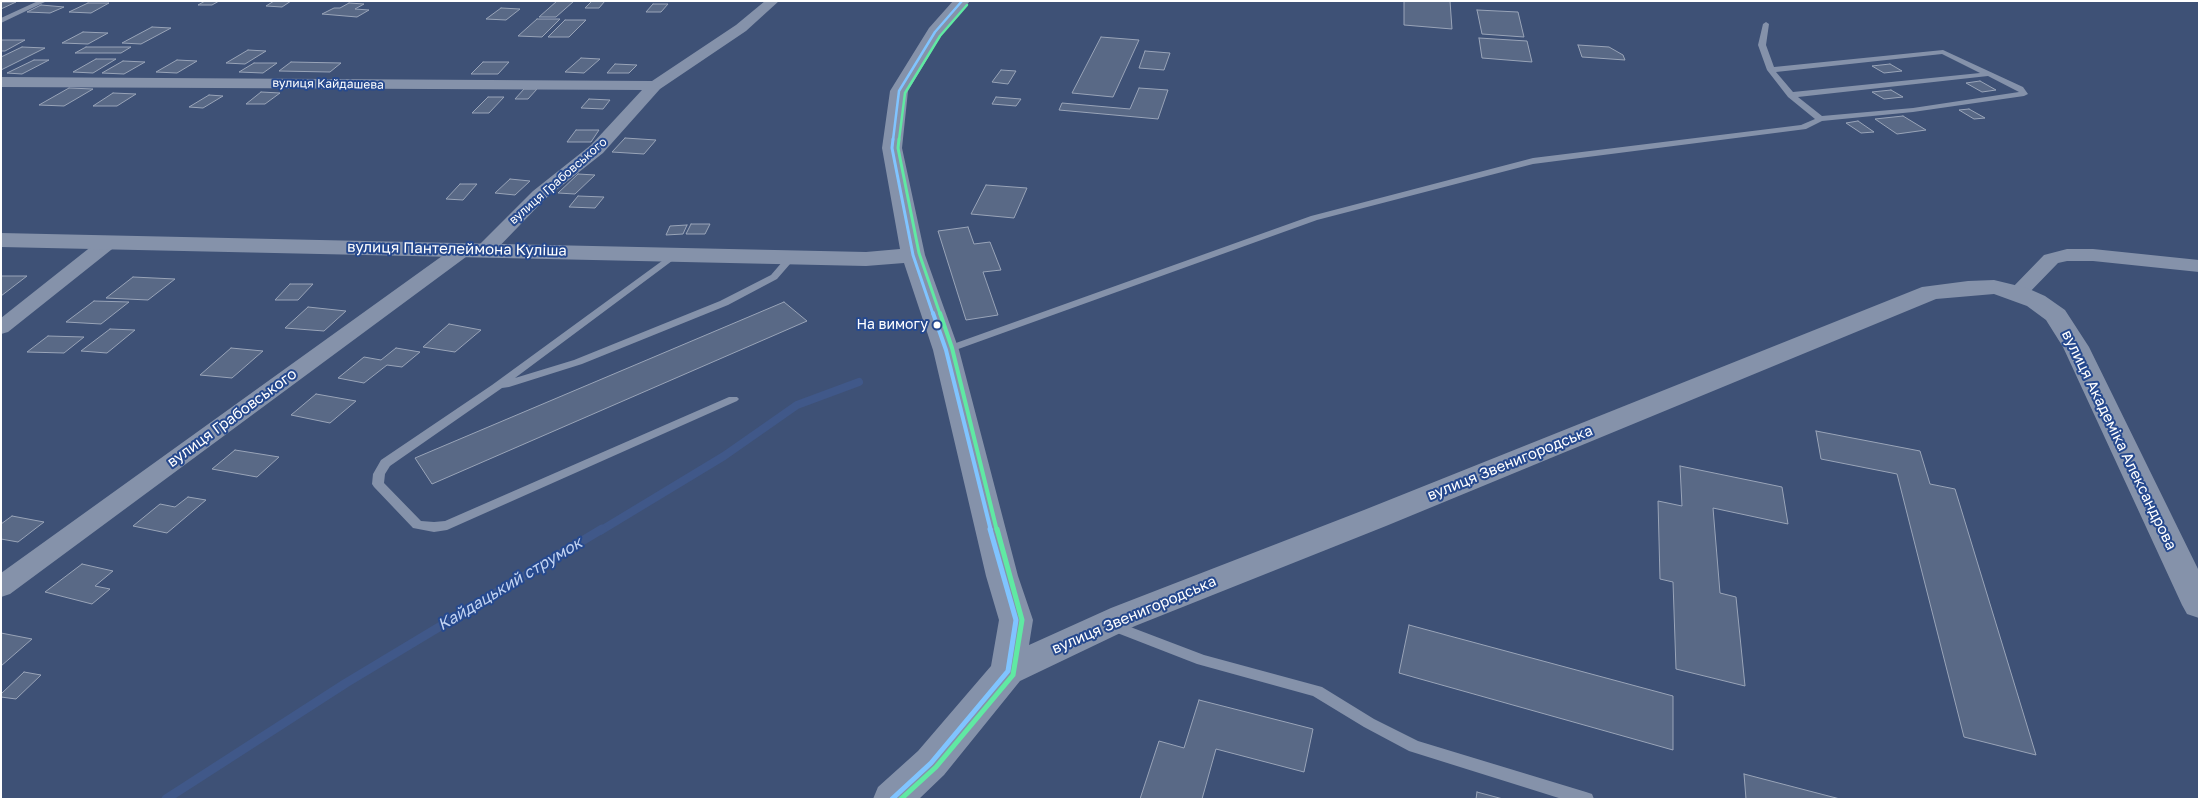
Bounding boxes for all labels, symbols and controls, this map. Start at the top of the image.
street label: вулиця Кайдашева [272,76,384,92]
street label: вулиця Грабовського [506,135,610,227]
street label: вулиця Пантелеймона Куліша [347,238,567,260]
place label: На вимогу [856,317,928,333]
marker: На вимогу [932,320,942,330]
street label: вулиця Академіка Александрова [2058,327,2180,553]
street label: вулиця Грабовського [164,365,300,471]
street label: вулиця Звенигородська [1425,422,1595,504]
water label: Кайдацький струмок [434,533,586,635]
street label: вулиця Звенигородська [1049,572,1219,658]

